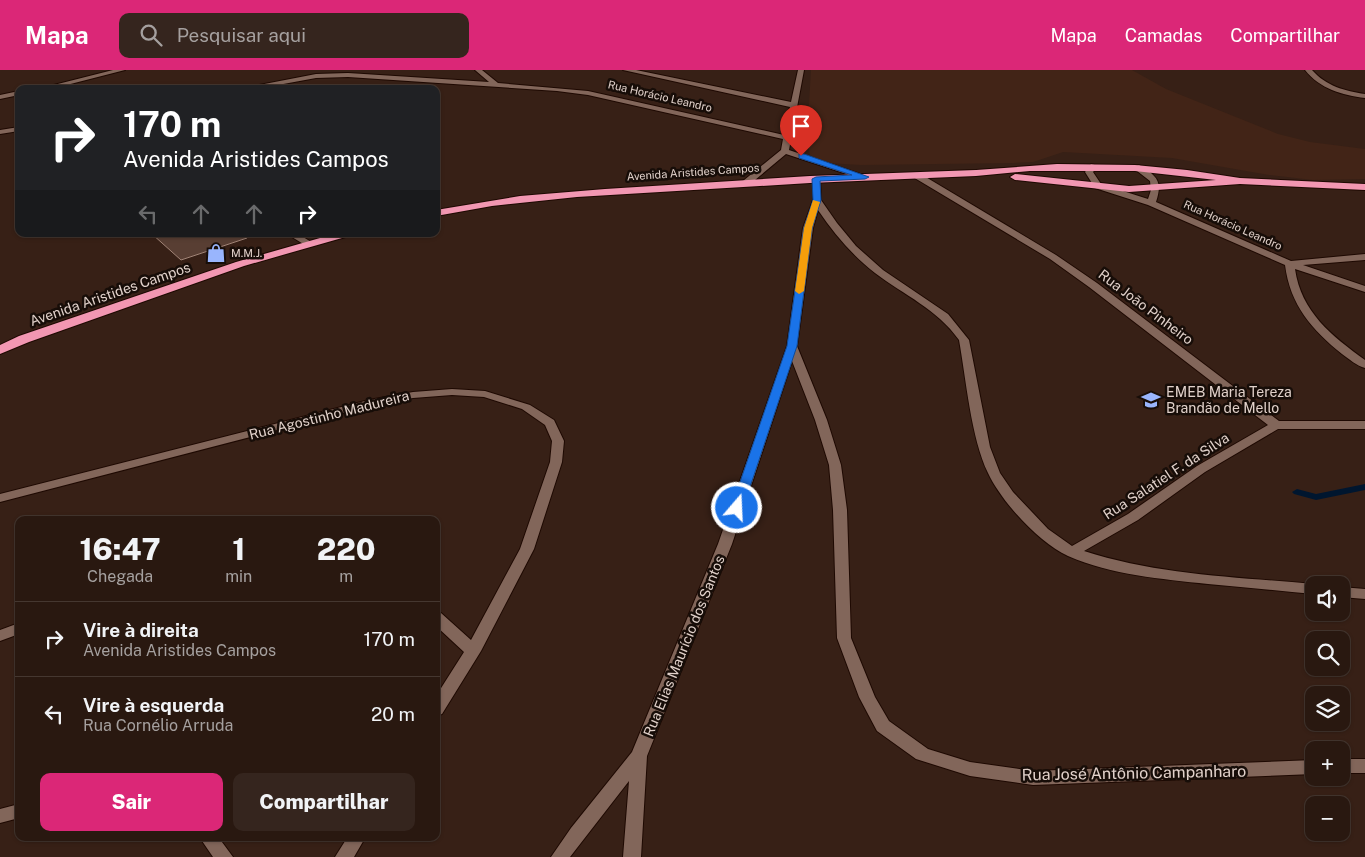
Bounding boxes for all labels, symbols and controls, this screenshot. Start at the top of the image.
search box [119,13,469,58]
text: Mapa [25,21,89,49]
icon: search [137,21,165,49]
text: Pesquisar aqui [177,24,306,46]
text: Mapa [1050,25,1097,46]
text: Camadas [1125,25,1202,46]
text: Compartilhar [1230,25,1340,46]
street label: Rua Horácio Leandro [607,78,713,114]
text: 170 m [123,104,221,145]
icon: right [40,105,105,170]
pin [780,105,822,156]
icon: arrive [787,112,815,140]
text: Avenida Aristides Campos [123,146,389,172]
street label: Avenida Aristides Campos [626,161,760,183]
street label: Rua Horácio Leandro [1182,198,1284,252]
icon: left [134,200,162,228]
icon: ahead [187,200,215,228]
icon: ahead [240,200,268,228]
icon: right [293,200,321,228]
shop icon: M.M.J. [205,242,227,264]
place label: M.M.J. [231,247,262,259]
street label: Avenida Aristides Campos [27,259,193,329]
street label: Rua João Pinheiro [1096,266,1196,348]
place label: EMEB Maria Tereza Brandão de Mello [1166,384,1292,416]
street label: Rua Agostinho Madureira [247,387,411,443]
school or university icon: EMEB Maria Tereza Brandão de Mello [1140,389,1162,411]
street label: Rua Salatiel F. da Silva [1100,429,1232,523]
position arrow [710,481,762,533]
text: 16:47 [79,531,161,567]
text: 1 [232,531,245,567]
text: 220 [317,531,376,567]
street label: Rua Elias Maurício dos Santos [640,553,728,739]
text: Chegada [87,567,153,586]
text: min [225,567,252,586]
text: m [339,567,353,586]
map controls [1305,576,1350,841]
button: sound [1305,576,1350,621]
text: Vire à direita [83,619,199,641]
icon: right [40,625,68,653]
text: 170 m [364,628,415,650]
button: search [1305,631,1350,676]
text: Avenida Aristides Campos [83,641,276,660]
button: layers [1305,686,1350,731]
text: Vire à esquerda [83,694,224,716]
icon: left [40,700,68,728]
text: 20 m [371,703,415,725]
text: Rua Cornélio Arruda [83,716,233,735]
button: + [1305,741,1350,786]
street label: Rua José Antônio Campanharo [1022,762,1246,784]
button: Sair [40,773,223,831]
button: Compartilhar [233,773,415,831]
button: − [1305,796,1350,841]

